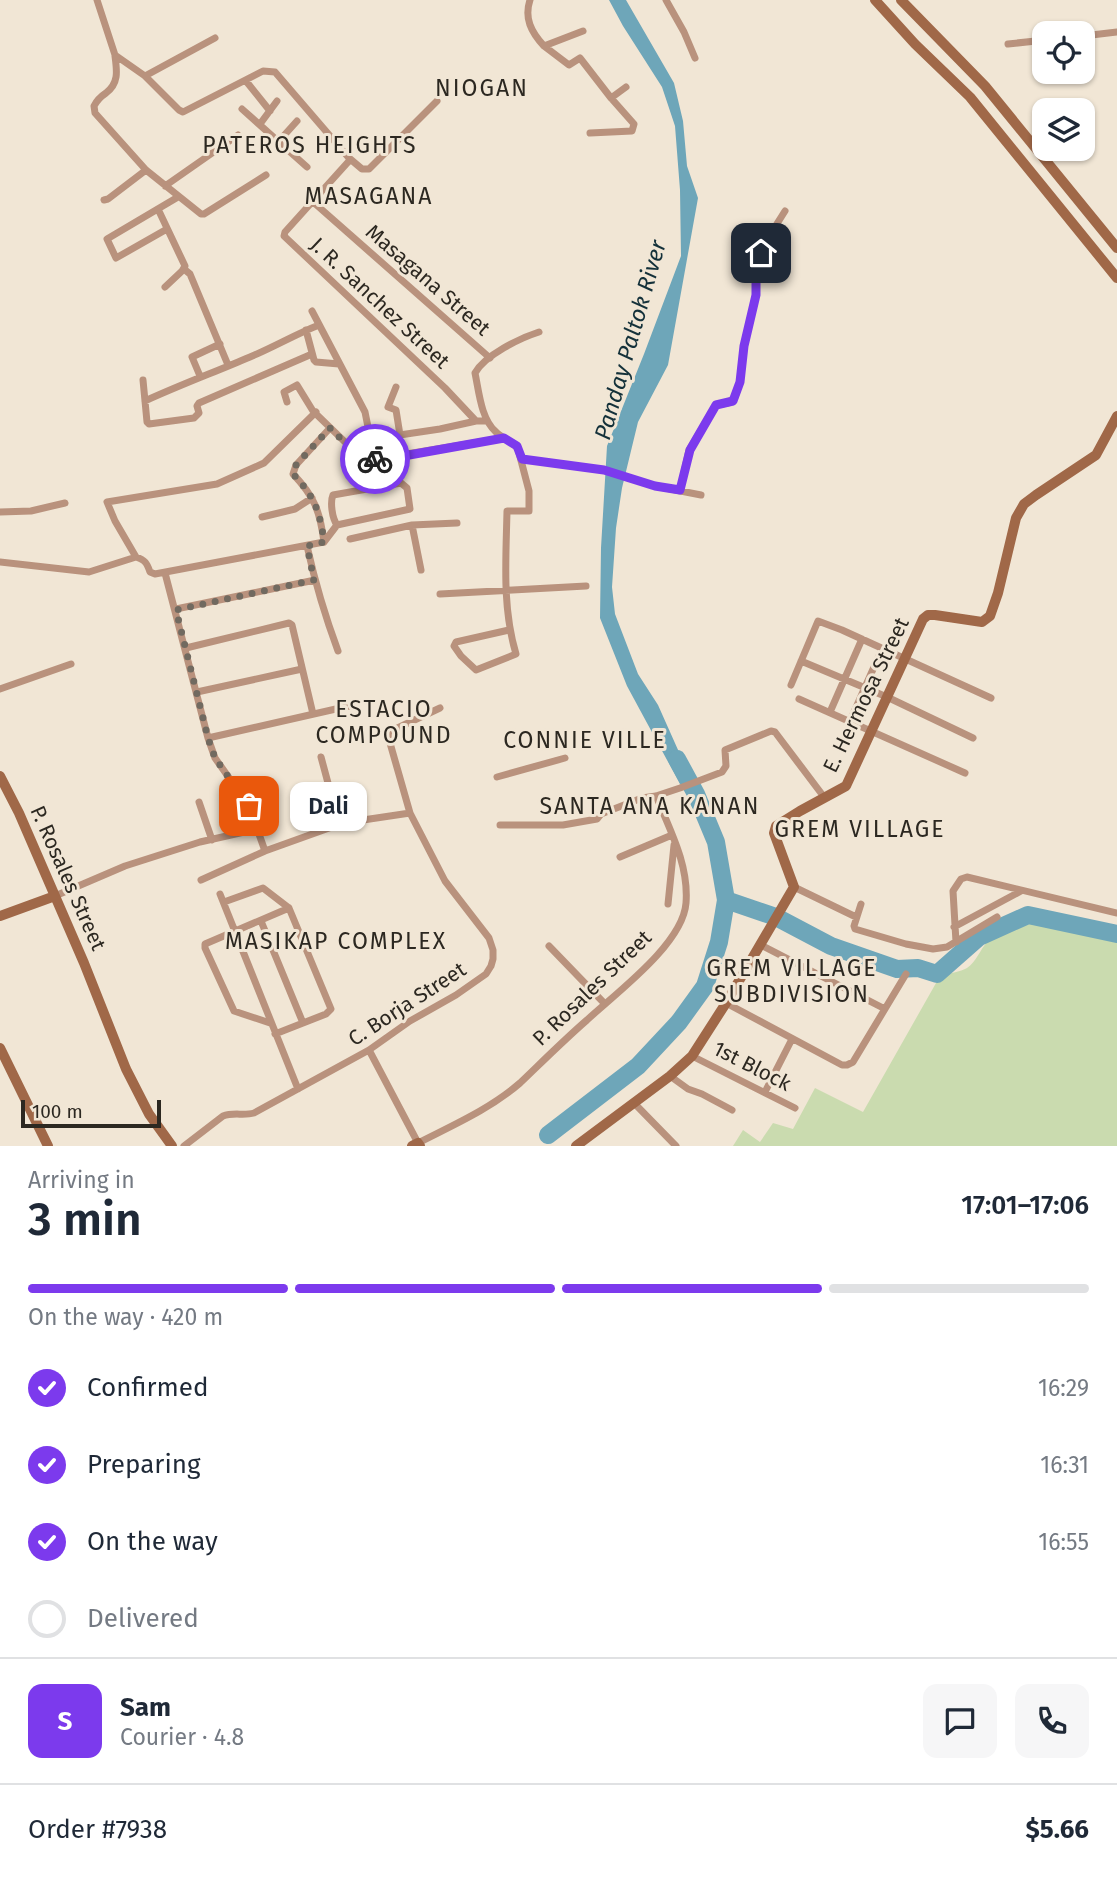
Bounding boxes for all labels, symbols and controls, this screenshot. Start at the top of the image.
map controls [1032,21,1095,161]
button: locate [1032,21,1095,84]
district label: NIOGAN [435,74,529,102]
button: layers [1032,98,1095,161]
district label: PATEROS HEIGHTS [202,131,418,159]
district label: MASAGANA [304,182,434,210]
street label: Masagana Street [360,219,496,341]
pin [731,223,791,283]
street label: J. R. Sanchez Street [305,232,455,374]
icon: home [742,234,780,272]
water label: Panday Paltok River [588,236,672,443]
courier [340,424,410,494]
icon: bike [356,440,394,478]
street label: E. Hermosa Street [817,613,915,777]
district label: ESTACIO COMPOUND [315,695,453,749]
district label: CONNIE VILLE [503,726,667,754]
pin [219,776,279,836]
callout: Dali [291,782,368,830]
icon: bag [230,787,268,825]
text: Dali [308,792,349,820]
district label: SANTA ANA KANAN [540,792,760,820]
street label: P. Rosales Street [24,802,112,955]
district label: GREM VILLAGE [775,815,945,843]
street label: P. Rosales Street [527,924,657,1051]
district label: MASIKAP COMPLEX [225,927,447,955]
district label: GREM VILLAGE SUBDIVISION [707,954,877,1008]
street label: C. Borja Street [343,956,471,1052]
street label: 1st Block [709,1035,796,1097]
scale bar [21,1097,161,1129]
text: 100 m [32,1100,83,1123]
text: Arriving in [28,1166,135,1194]
text: 17:01–17:06 [961,1190,1089,1221]
text: 3 min [28,1192,142,1247]
text: On the way · 420 m [28,1303,223,1331]
icon: check [28,1369,66,1407]
text: Confirmed [87,1372,208,1403]
text: 16:29 [1038,1374,1089,1402]
icon: check [28,1446,66,1484]
text: Preparing [87,1449,200,1480]
text: 16:31 [1040,1451,1089,1479]
icon: check [28,1523,66,1561]
text: On the way [87,1526,218,1557]
text: 16:55 [1038,1528,1089,1556]
text: Delivered [87,1603,199,1634]
button: chat [923,1684,997,1758]
button: phone [1015,1684,1089,1758]
text: Sam [120,1692,171,1723]
text: S [58,1706,72,1737]
text: Courier · 4.8 [120,1723,244,1751]
text: Order #7938 [28,1814,167,1845]
text: $5.66 [1025,1814,1089,1845]

